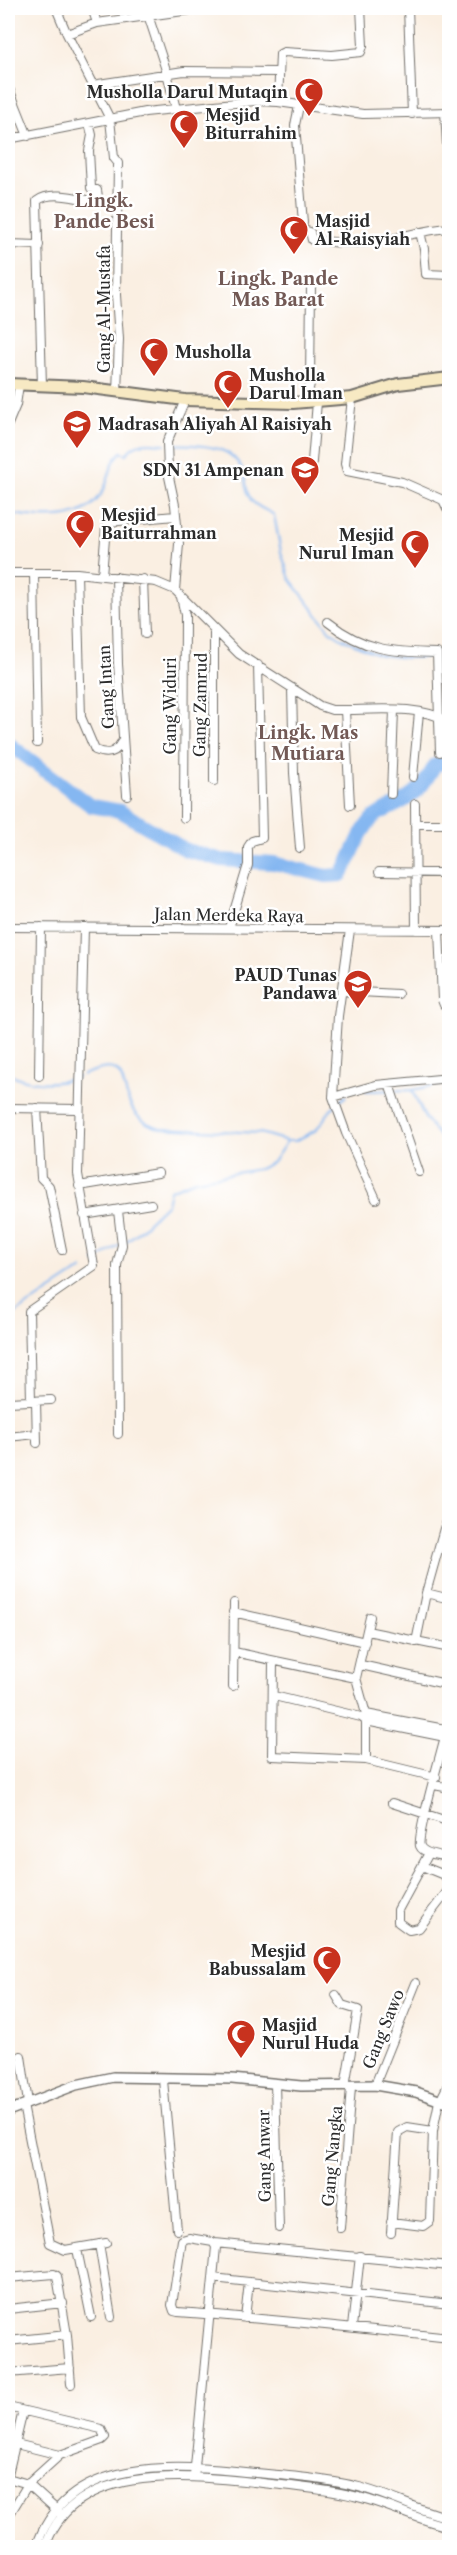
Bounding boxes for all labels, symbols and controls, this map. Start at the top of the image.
mosque icon: Musholla Darul Mutaqin [293,76,325,118]
place label: Musholla Darul Mutaqin [87,82,288,102]
place label: Mesjid Biturrahim [205,105,297,143]
mosque icon: Mesjid Biturrahim [168,108,200,150]
district label: Lingk. Pande Besi [54,190,155,233]
place label: Masjid Al-Raisyiah [314,211,410,249]
mosque icon: Masjid Al-Raisyiah [278,214,310,256]
street label: Gang Al-Mustafa [94,244,114,373]
district label: Lingk. Pande Mas Barat [218,268,338,311]
mosque icon: Musholla [138,336,170,378]
place label: Musholla [175,342,252,362]
place label: Musholla Darul Iman [249,365,343,403]
mosque icon: Musholla Darul Iman [212,368,244,410]
school or university icon: Madrasah Aliyah Al Raisiyah [61,408,93,450]
place label: Madrasah Aliyah Al Raisiyah [98,414,332,434]
school or university icon: SDN 31 Ampenan [289,454,321,496]
place label: SDN 31 Ampenan [143,460,284,480]
place label: Mesjid Baiturrahman [101,505,217,543]
mosque icon: Mesjid Baiturrahman [64,508,96,550]
place label: Mesjid Nurul Iman [299,525,394,563]
mosque icon: Mesjid Nurul Iman [399,528,431,570]
street label: Gang Intan [94,644,118,730]
street label: Gang Zamrud [189,652,211,757]
street label: Gang Widuri [160,657,180,755]
district label: Lingk. Mas Mutiara [258,722,358,765]
street label: Jalan Merdeka Raya [151,904,304,926]
place label: PAUD Tunas Pandawa [234,965,338,1003]
school or university icon: PAUD Tunas Pandawa [342,968,374,1010]
place label: Mesjid Babussalam [209,1941,306,1979]
mosque icon: Mesjid Babussalam [311,1944,343,1986]
street label: Gang Sawo [358,1986,408,2072]
place label: Masjid Nurul Huda [262,2015,360,2053]
mosque icon: Masjid Nurul Huda [225,2018,257,2060]
street label: Gang Nangka [318,2104,346,2207]
street label: Gang Anwar [253,2109,275,2203]

